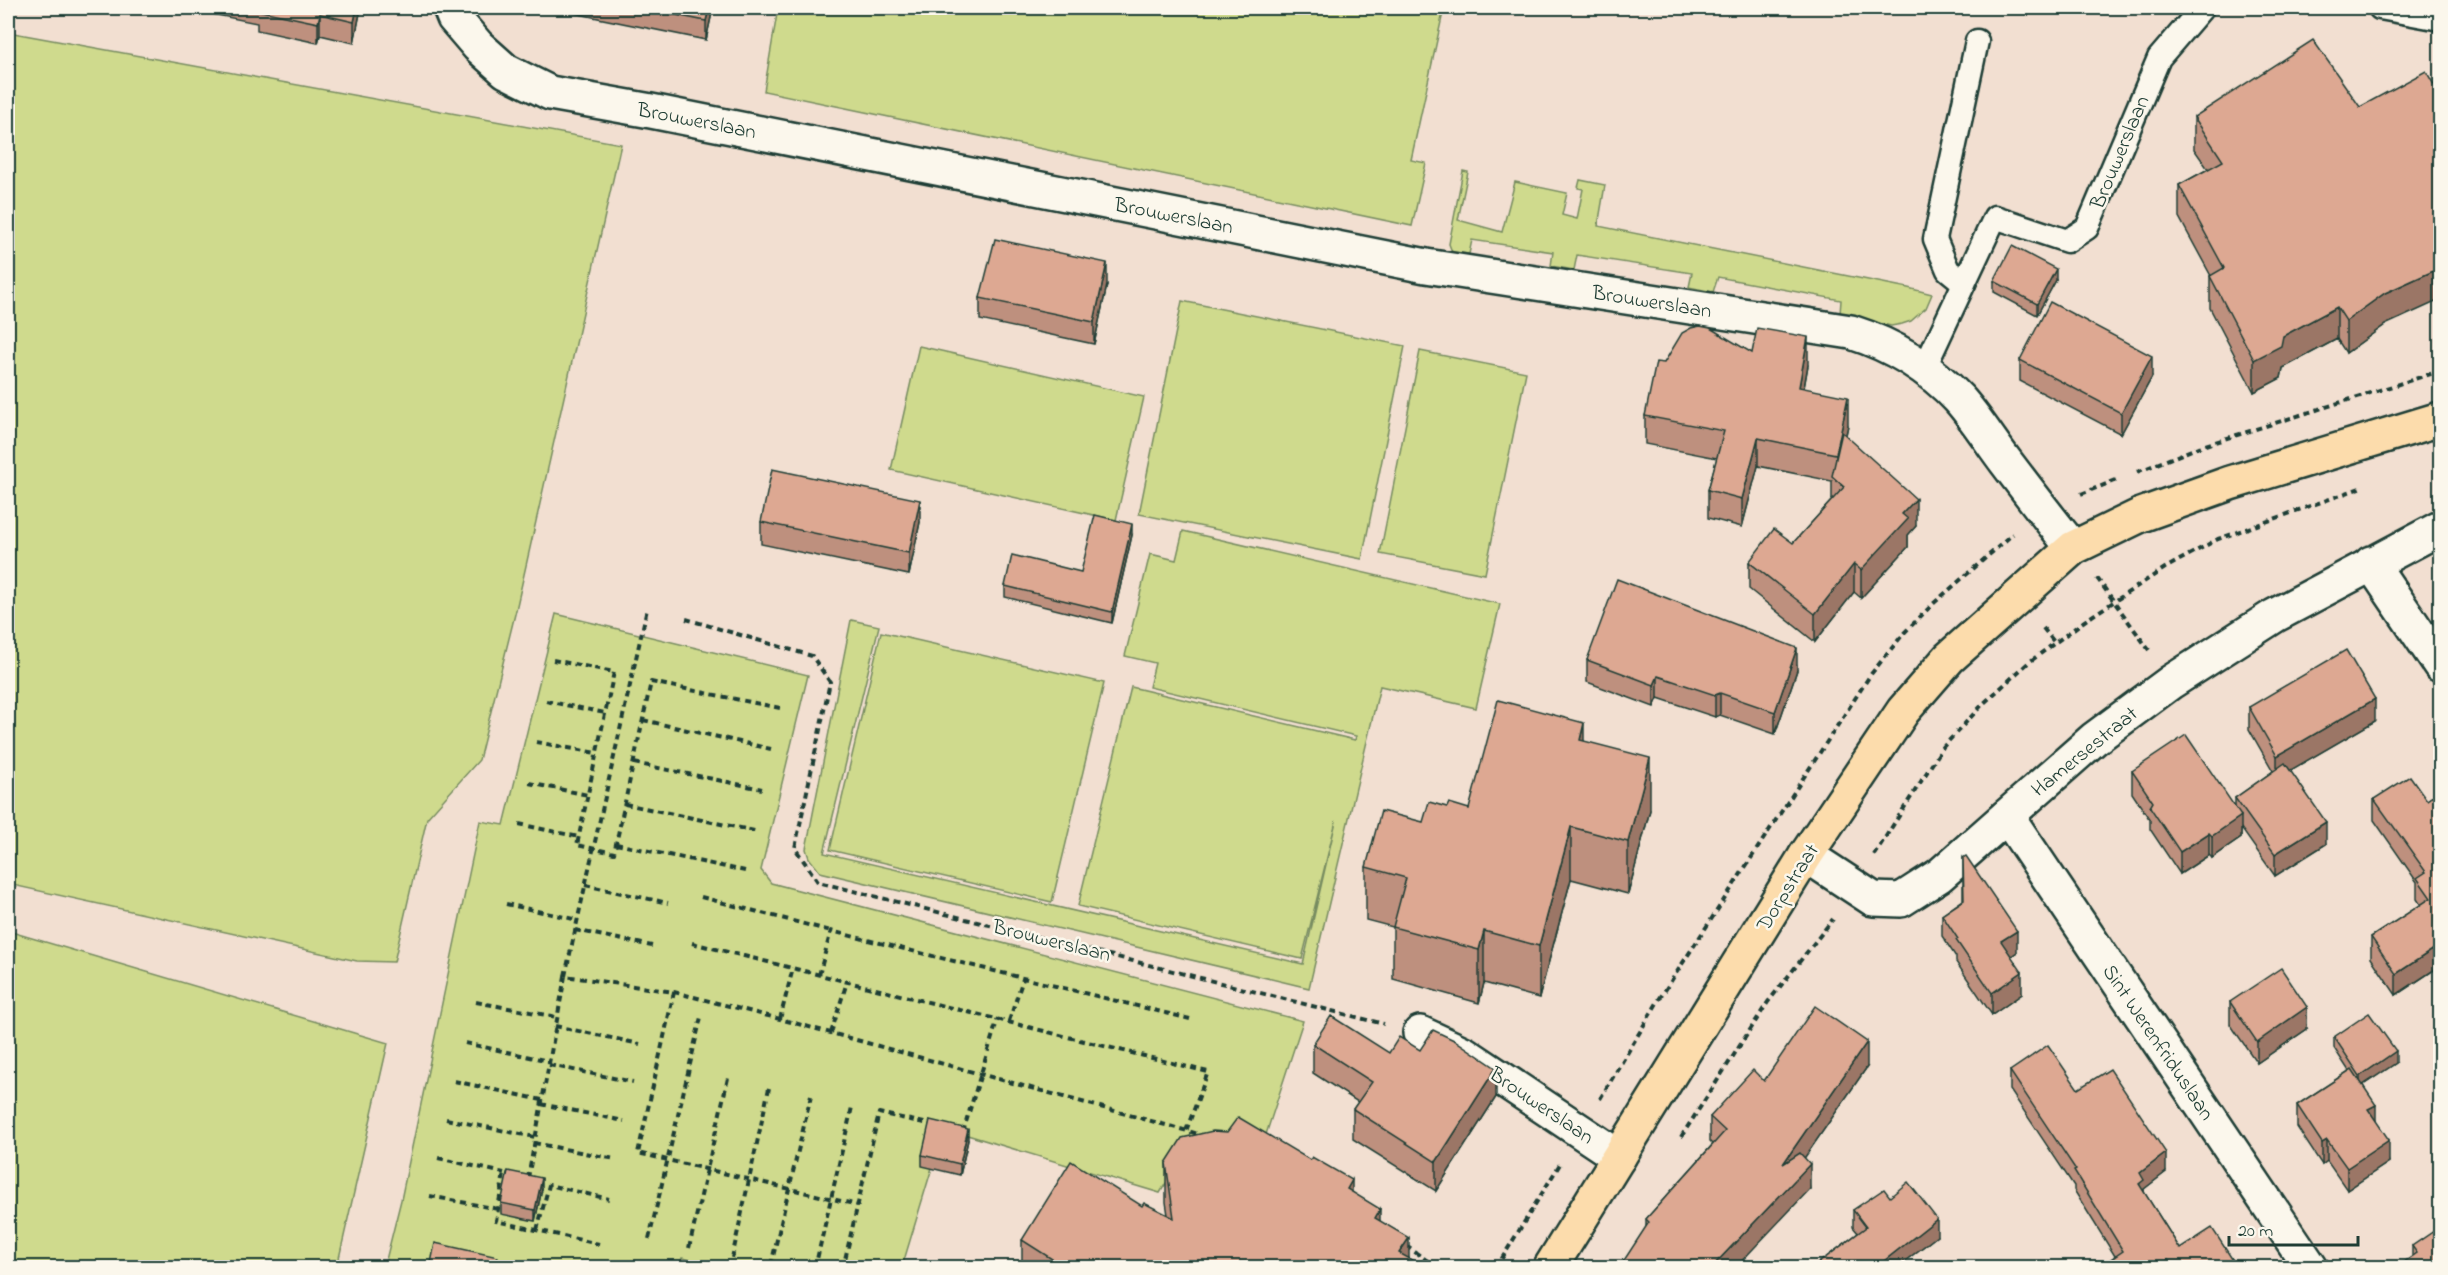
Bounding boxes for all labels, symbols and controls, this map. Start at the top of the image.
street label: Brouwerslaan [2083,91,2158,215]
street label: Brouwerslaan [634,96,759,148]
street label: Brouwerslaan [1111,191,1236,243]
street label: Brouwerslaan [1589,279,1714,327]
street label: Hamersestraat [2025,700,2145,805]
street label: Dorpstraat [1749,838,1827,939]
street label: Brouwerslaan [988,913,1114,971]
street label: Sint Werenfriduslaan [2094,959,2221,1127]
street label: Brouwerslaan [1482,1060,1599,1153]
scale bar [2229,1209,2358,1247]
text: 20 m [2238,1219,2273,1245]

